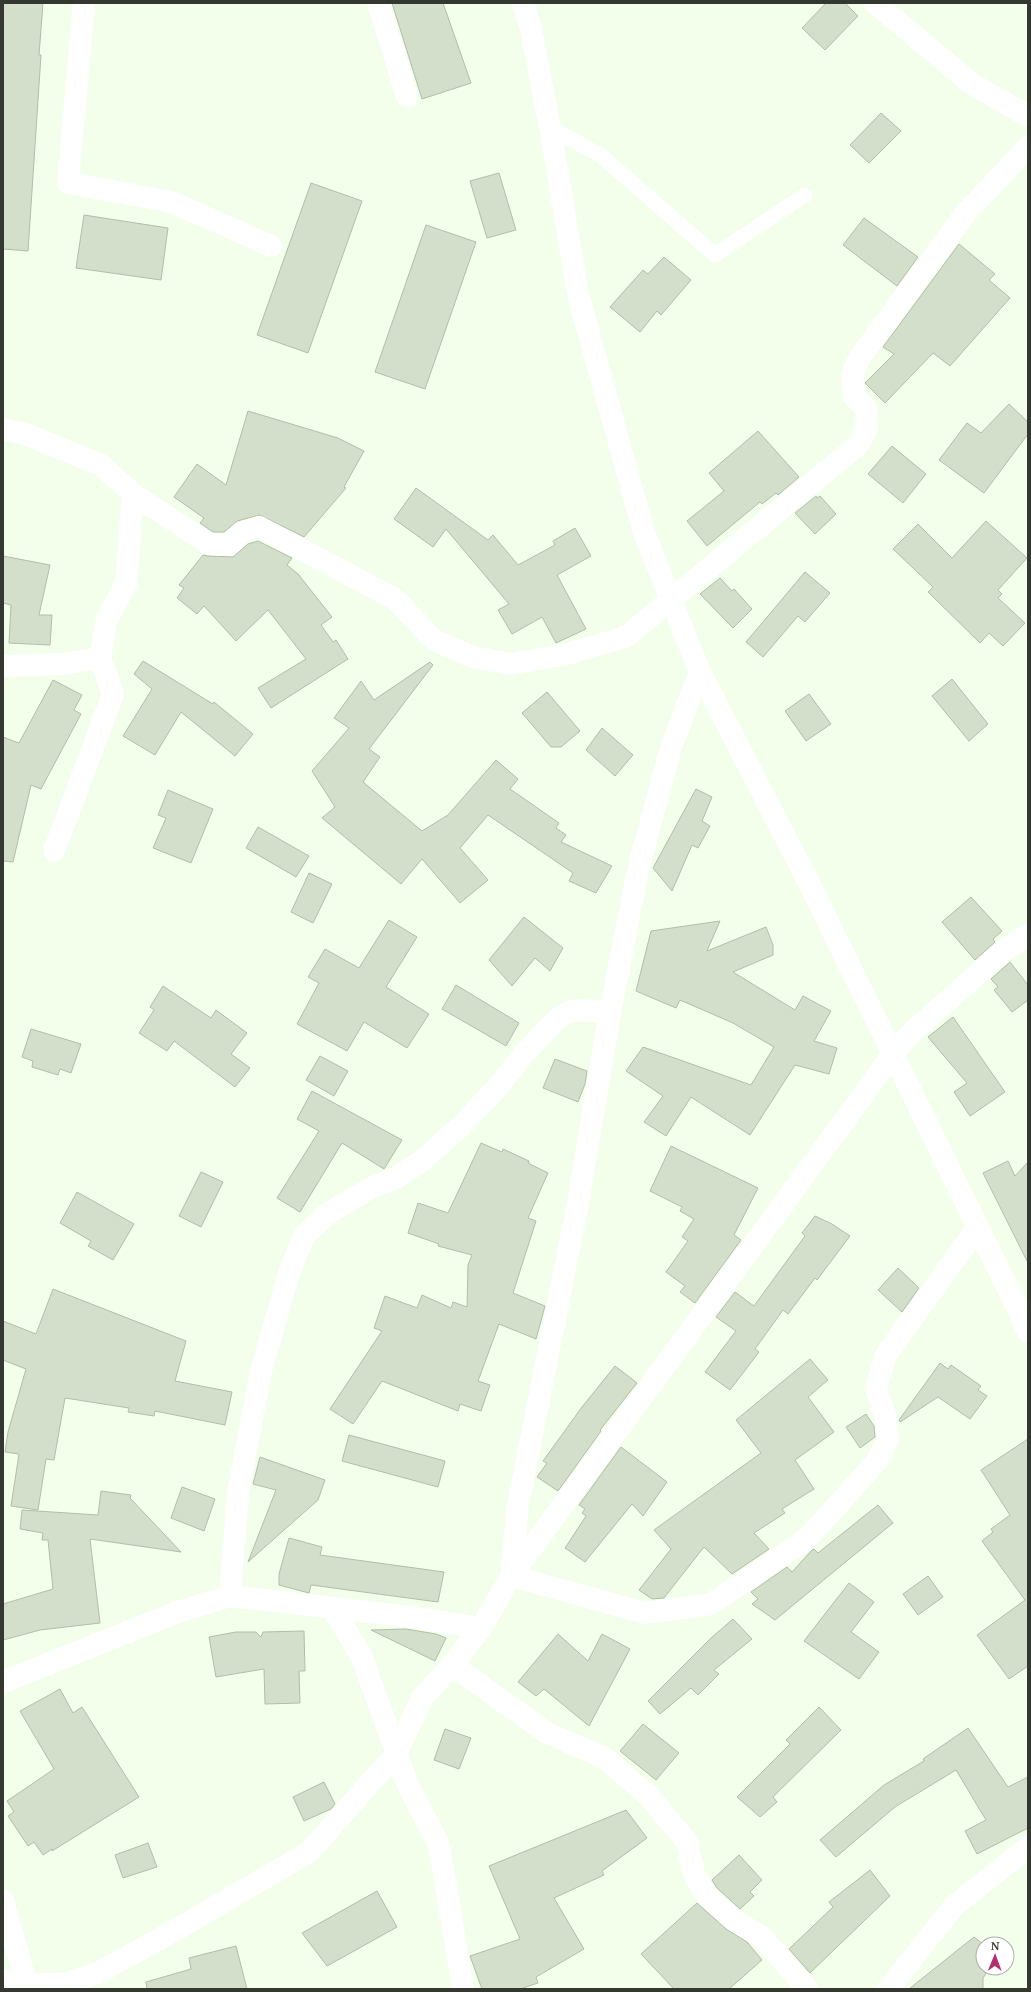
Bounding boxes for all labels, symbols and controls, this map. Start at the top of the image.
north arrow [975,1936,1015,1976]
text: N [991,1938,1000,1953]

